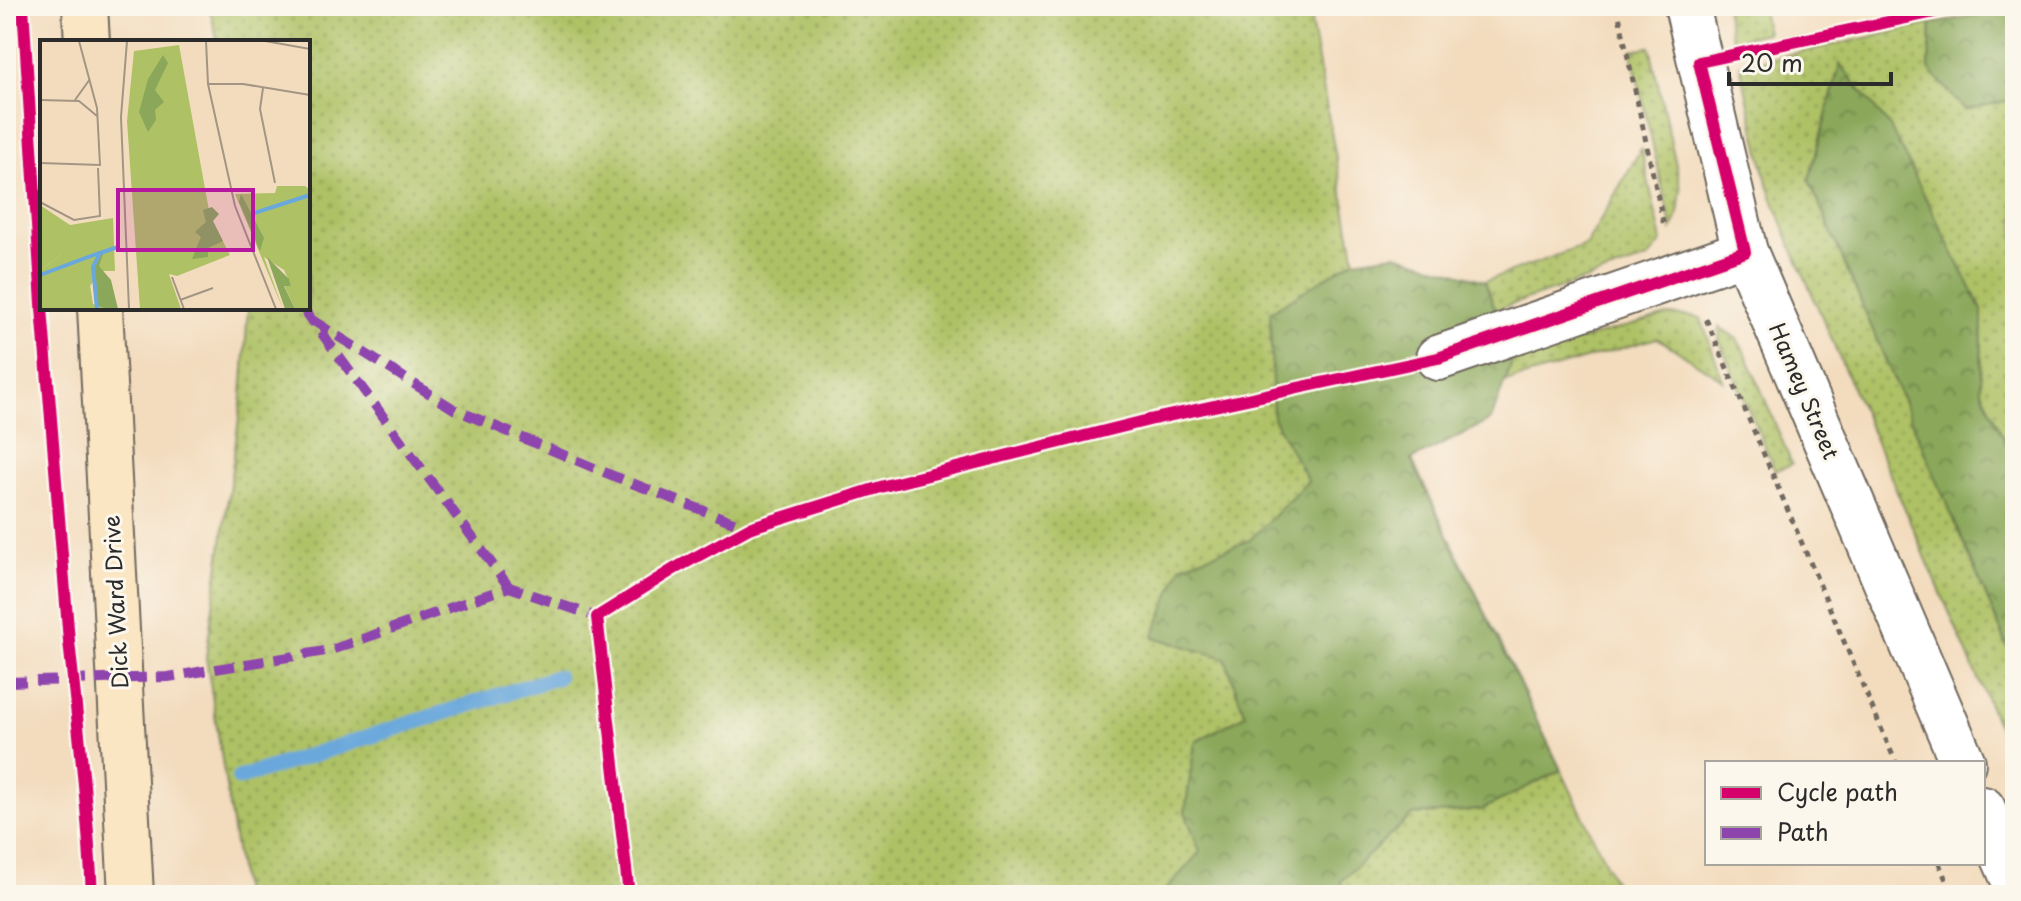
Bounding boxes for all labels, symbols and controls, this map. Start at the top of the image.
scale bar [1729,36,1891,86]
inset map [40,40,310,310]
text: 20 m [1741,44,1803,80]
street label: Hamey Street [1762,317,1849,464]
street label: Dick Ward Drive [93,514,136,690]
legend [1705,761,1985,865]
text: Cycle path [1777,773,1898,809]
text: Path [1777,813,1829,849]

